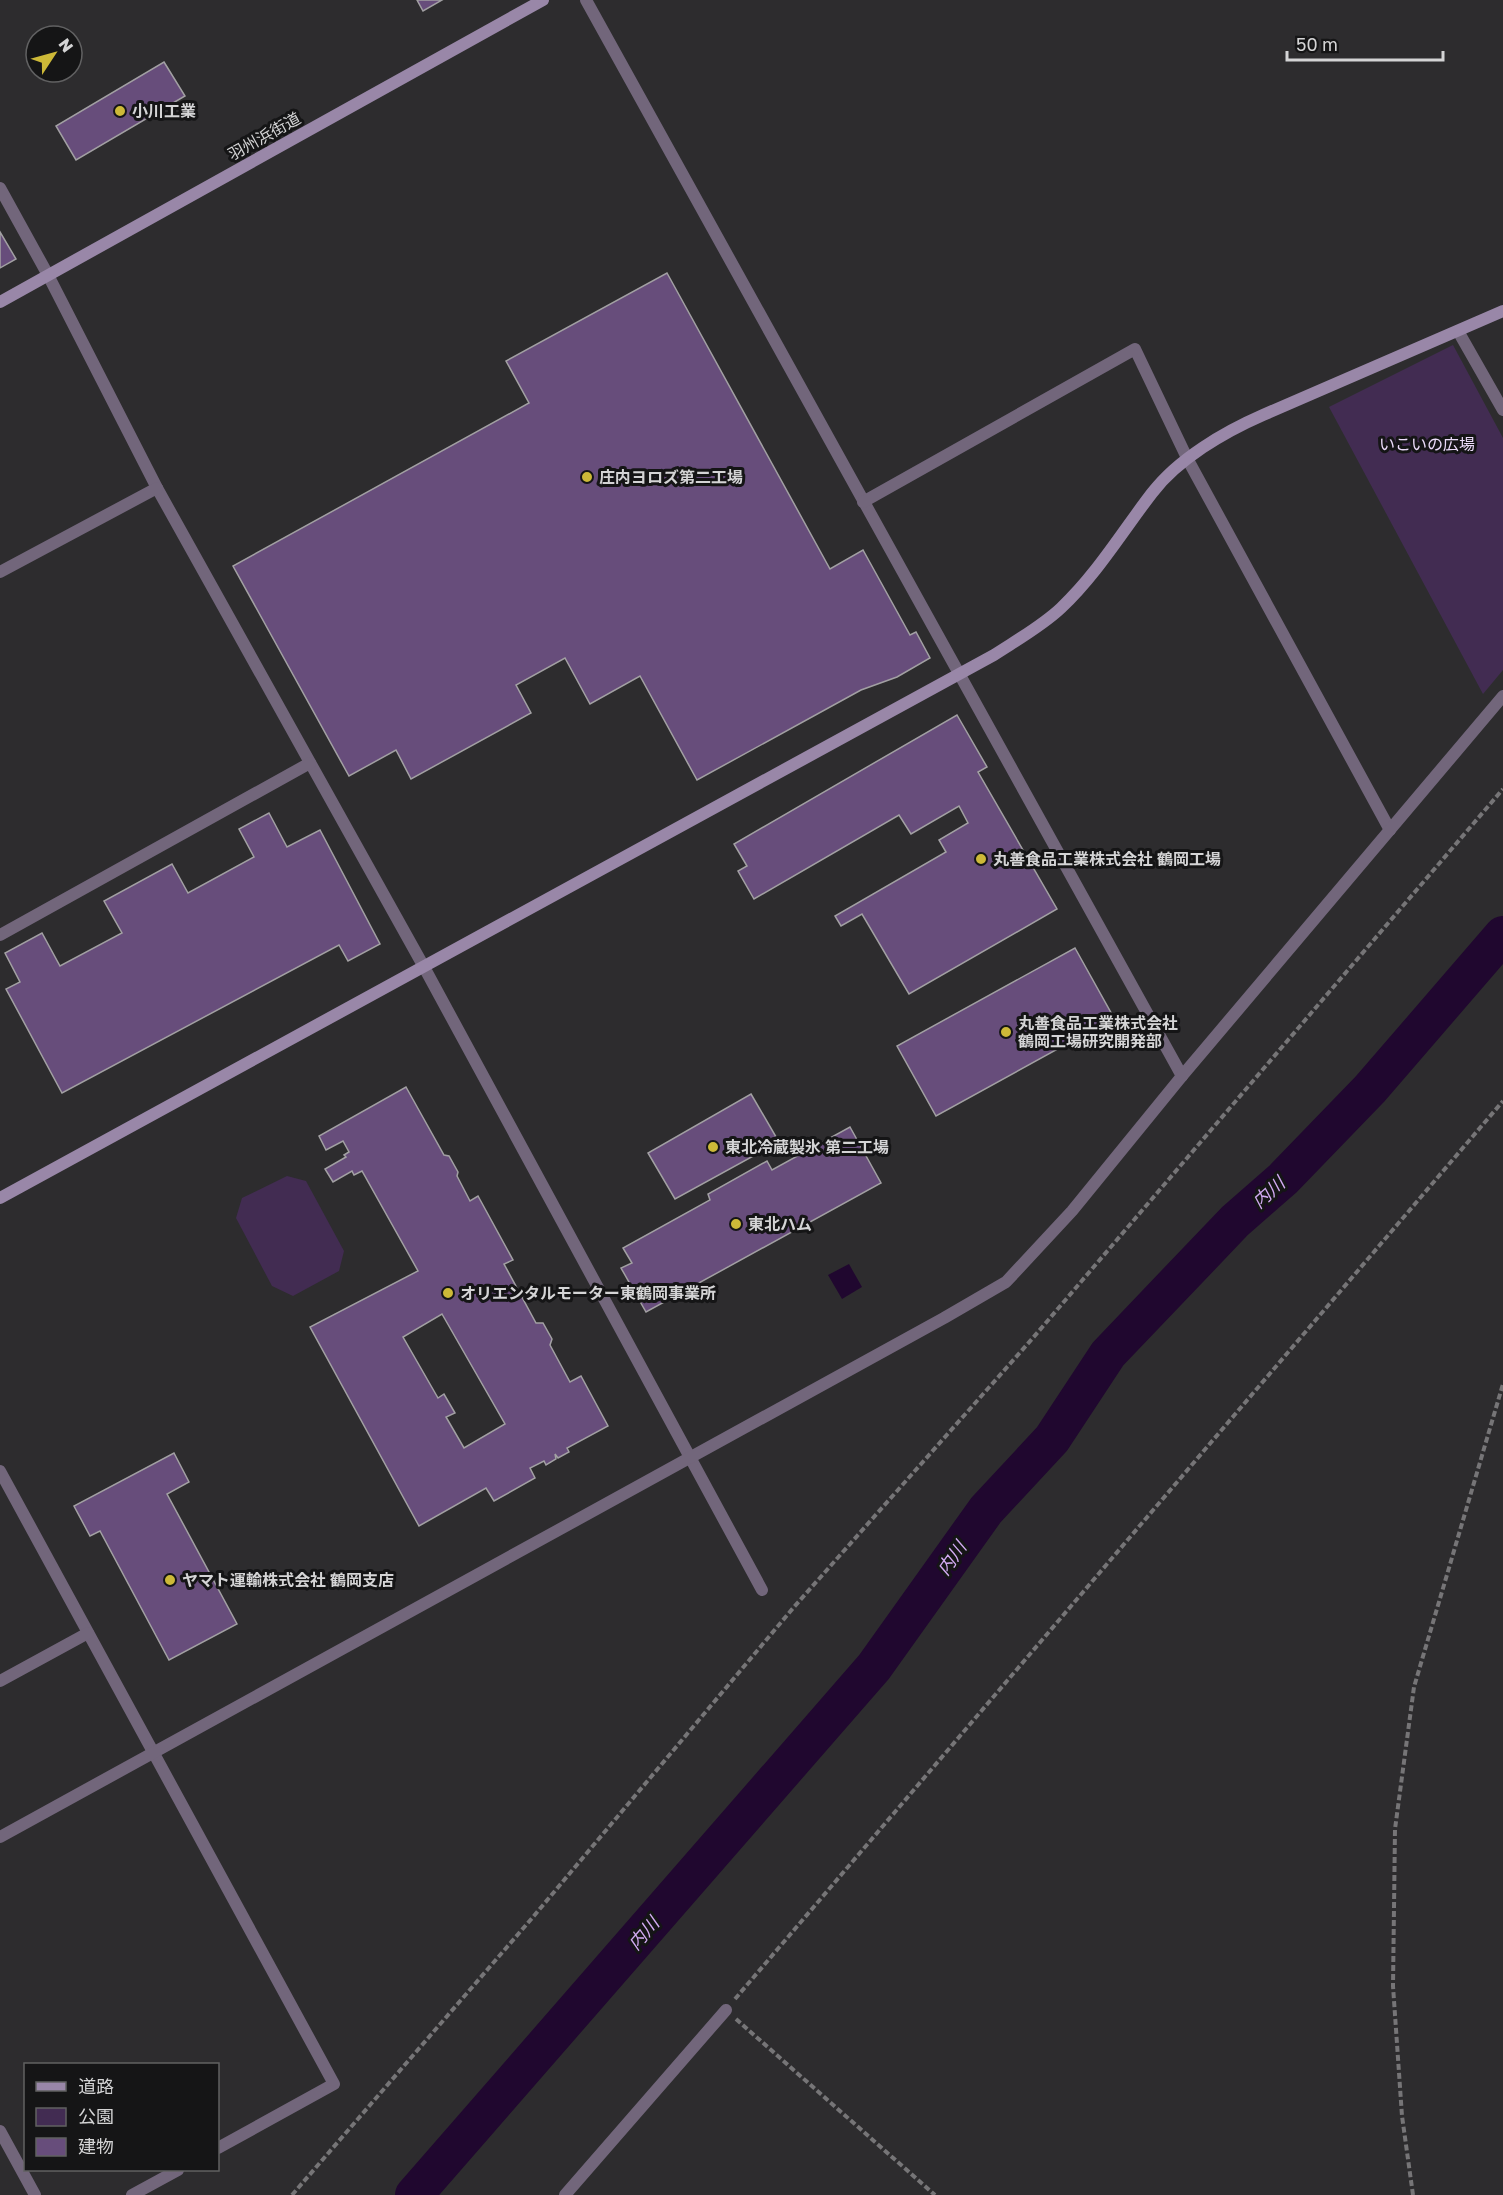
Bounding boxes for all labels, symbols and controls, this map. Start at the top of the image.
north arrow [24,24,84,84]
scale bar [1287,24,1443,62]
text: 50 m [1296,33,1338,55]
text: N [54,34,78,56]
place label: 小川工業 [132,101,196,121]
marker: 小川工業 [113,104,127,118]
street label: 羽州浜街道 [224,108,304,164]
park label: いこいの広場 [1379,434,1475,454]
place label: 庄内ヨロズ第二工場 [599,467,743,487]
marker: 庄内ヨロズ第二工場 [580,470,594,484]
place label: 丸善食品工業株式会社 鶴岡工場 [993,849,1221,869]
marker: 丸善食品工業株式会社 鶴岡工場 [974,852,988,866]
place label: 丸善食品工業株式会社 鶴岡工場研究開発部 [1018,1013,1178,1051]
marker: 丸善食品工業株式会社 鶴岡工場研究開発部 [999,1025,1013,1039]
place label: 東北冷蔵製氷 第二工場 [725,1137,889,1157]
marker: 東北冷蔵製氷 第二工場 [706,1140,720,1154]
water label: 内川 [1247,1170,1290,1212]
place label: 東北ハム [748,1214,812,1234]
marker: 東北ハム [729,1217,743,1231]
place label: オリエンタルモーター東鶴岡事業所 [460,1283,716,1303]
marker: オリエンタルモーター東鶴岡事業所 [441,1286,455,1300]
water label: 内川 [932,1535,971,1579]
place label: ヤマト運輸株式会社 鶴岡支店 [182,1570,394,1590]
marker: ヤマト運輸株式会社 鶴岡支店 [163,1573,177,1587]
water label: 内川 [623,1911,664,1954]
legend [24,2063,219,2171]
text: 道路 [78,2075,114,2097]
text: 公園 [78,2105,114,2127]
text: 建物 [78,2135,114,2157]

